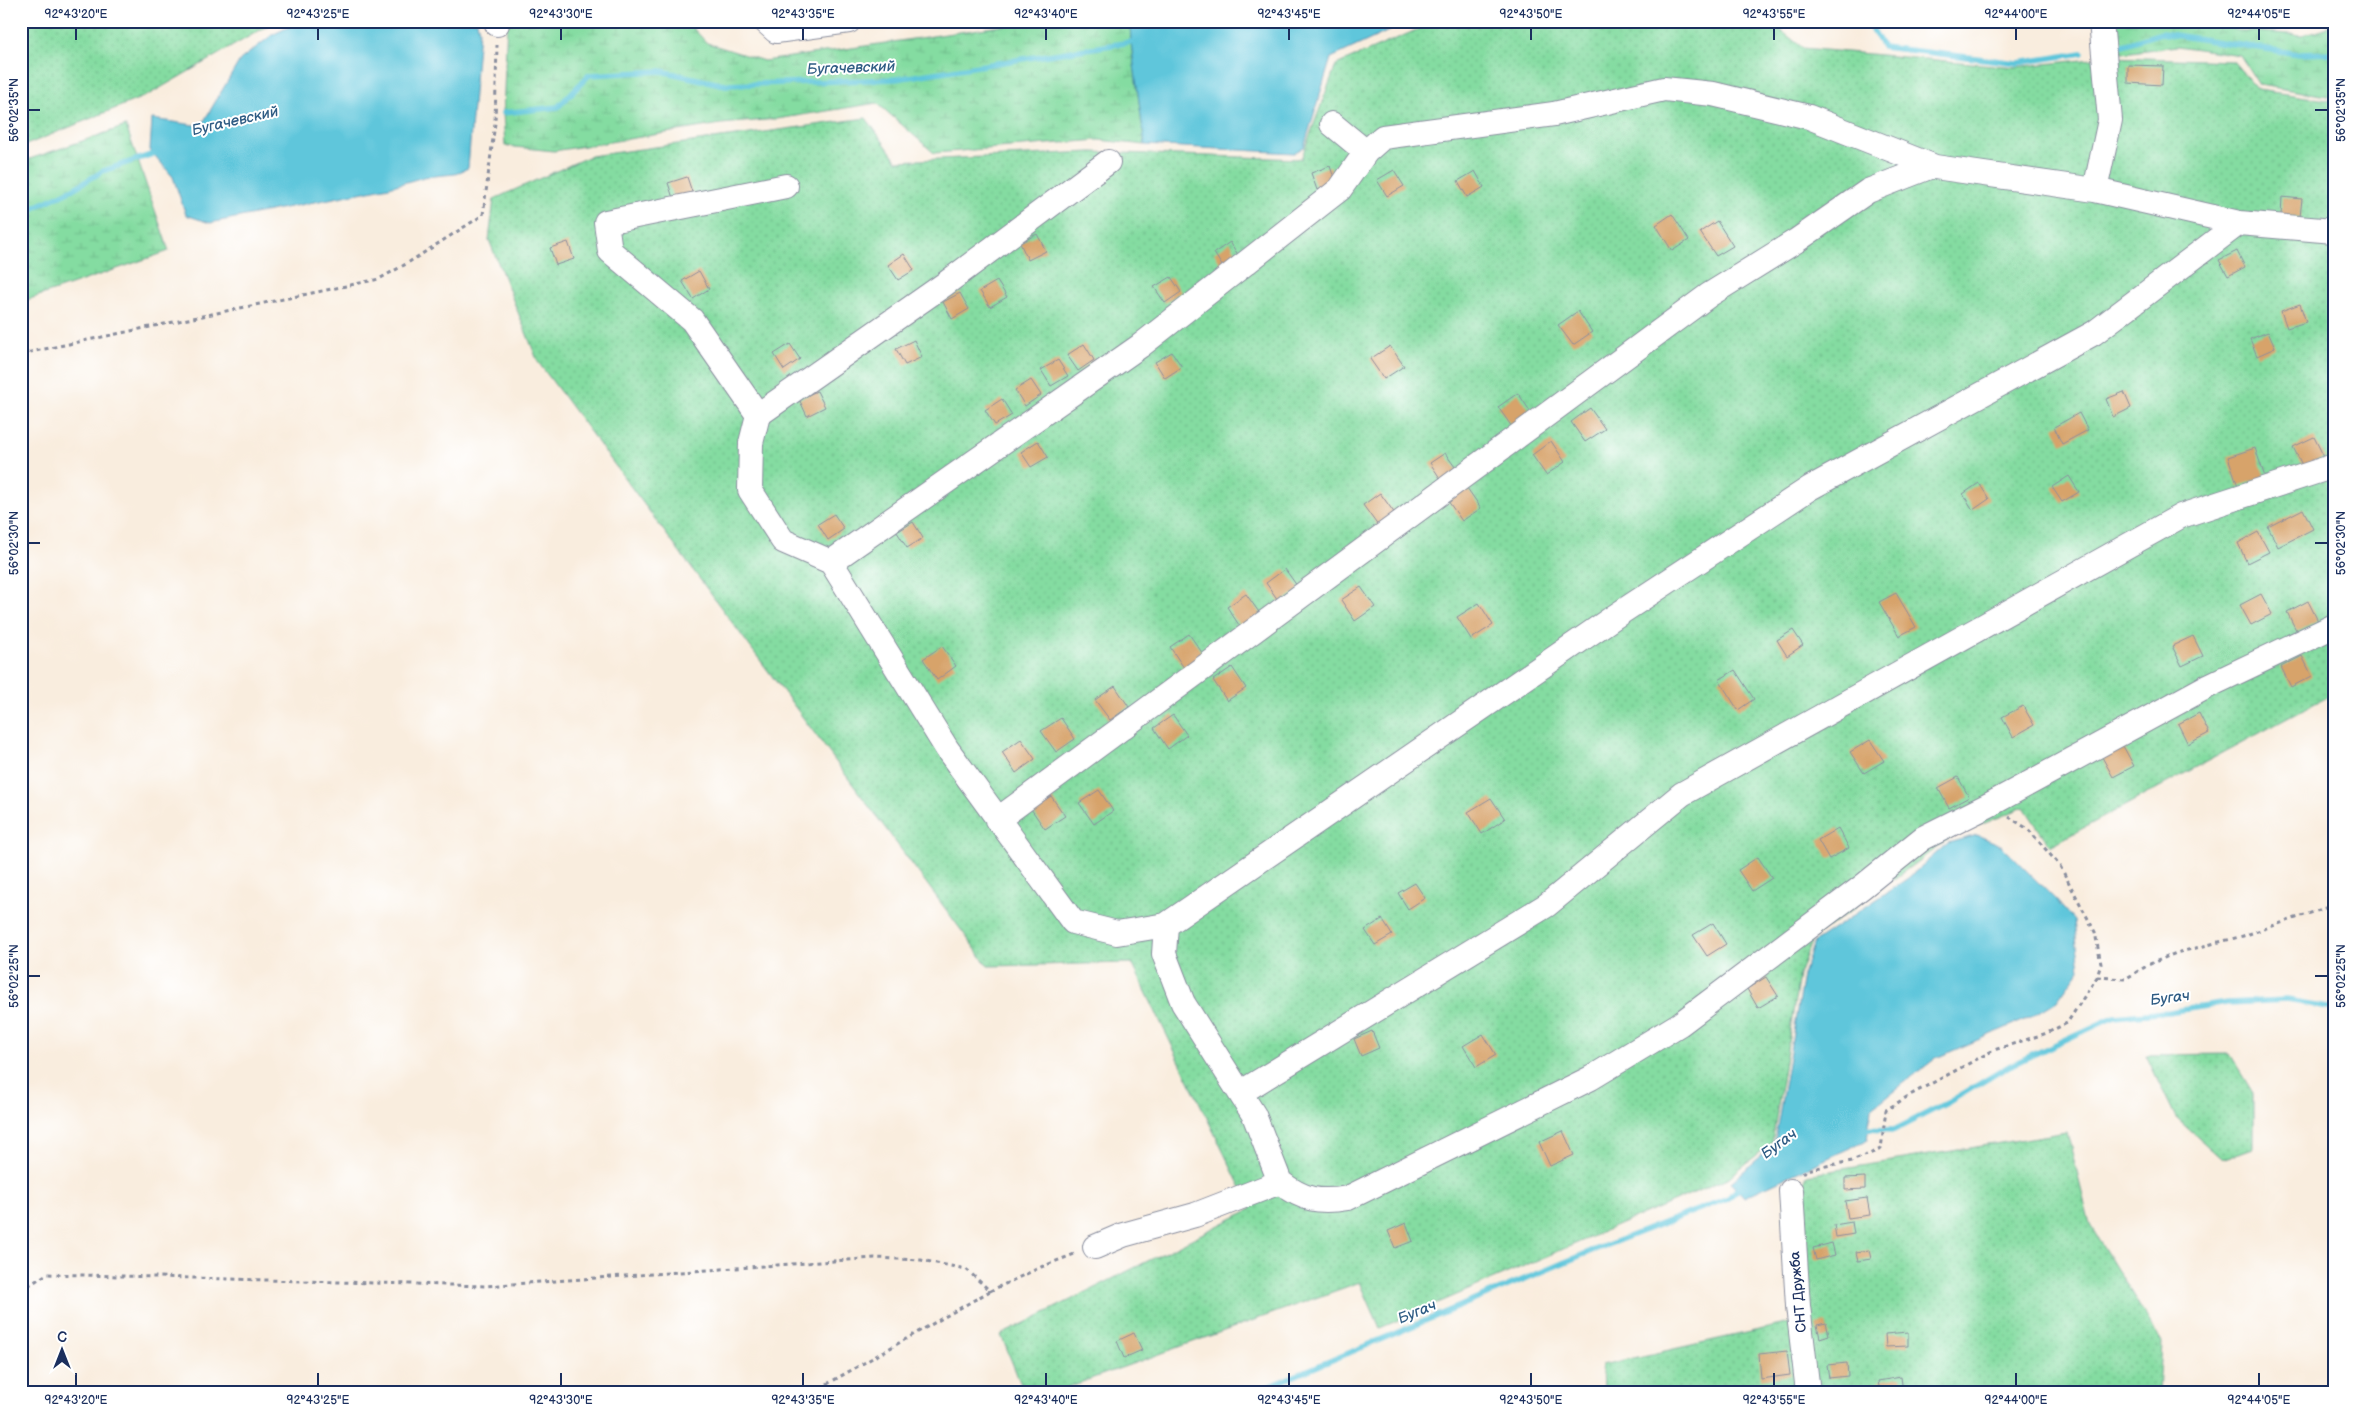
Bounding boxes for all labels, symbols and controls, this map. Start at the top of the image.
text: 92°43'20"E [44,7,108,22]
text: 92°43'25"E [287,7,350,22]
text: 92°43'30"E [529,7,593,22]
text: 92°43'35"E [771,7,835,22]
text: 92°43'40"E [1014,7,1078,22]
text: 92°43'45"E [1257,7,1321,22]
text: 92°43'50"E [1500,7,1563,22]
text: 92°43'55"E [1743,7,1805,22]
text: 92°44'00"E [1985,7,2048,22]
text: 92°44'05"E [2228,7,2290,22]
water label: Бугачевский [807,57,896,79]
text: 56°02'35"N [7,78,22,142]
text: 56°02'35"N [2334,78,2349,142]
water label: Бугачевский [190,102,281,140]
text: 56°02'30"N [7,511,22,575]
text: 56°02'30"N [2334,511,2349,575]
text: 56°02'25"N [7,944,22,1008]
text: 56°02'25"N [2334,944,2349,1008]
water label: Бугач [2149,986,2191,1010]
water label: Бугач [1757,1124,1801,1163]
street label: СНТ Дружба [1786,1250,1810,1333]
water label: Бугач [1395,1296,1439,1328]
north arrow [38,1326,88,1376]
text: С [57,1329,67,1346]
text: 92°43'20"E [44,1393,108,1408]
text: 92°43'25"E [287,1393,350,1408]
text: 92°43'30"E [529,1393,593,1408]
text: 92°43'35"E [771,1393,835,1408]
text: 92°43'40"E [1014,1393,1078,1408]
text: 92°43'45"E [1257,1393,1321,1408]
text: 92°43'50"E [1500,1393,1563,1408]
text: 92°43'55"E [1743,1393,1805,1408]
text: 92°44'00"E [1985,1393,2048,1408]
text: 92°44'05"E [2228,1393,2290,1408]

